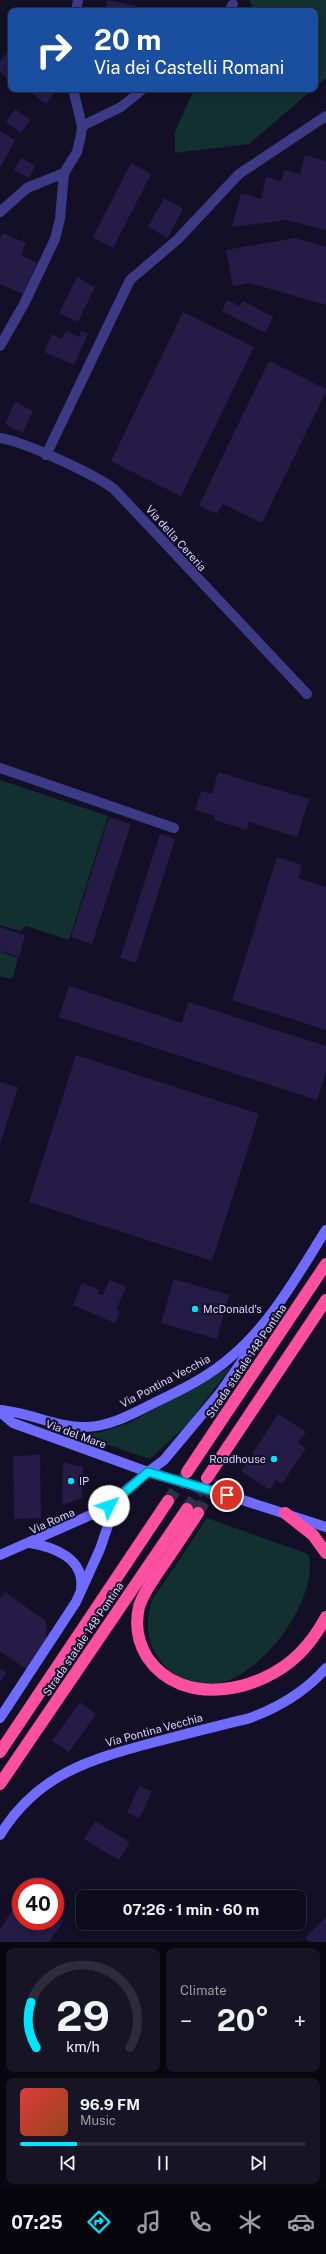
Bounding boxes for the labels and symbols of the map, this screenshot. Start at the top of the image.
street label: Via della Cereria [143,503,209,573]
street label: Strada statale 148 Pontina [203,1302,289,1420]
place label: McDonald's [203,1303,262,1315]
marker: McDonald's [190,1304,200,1314]
street label: Via Pontina Vecchia [118,1352,212,1410]
street label: Via del Mare [44,1417,108,1451]
place label: Roadhouse [209,1453,266,1465]
marker: Roadhouse [269,1454,279,1464]
place label: IP [79,1475,89,1487]
marker: IP [66,1476,76,1486]
pin [210,1478,244,1512]
position arrow [88,1485,130,1527]
street label: Via Roma [28,1506,76,1536]
street label: Strada statale 148 Pontina [40,1580,126,1698]
street label: Via Pontina Vecchia [104,1711,204,1749]
speed limit sign: 40 [12,1878,64,1930]

